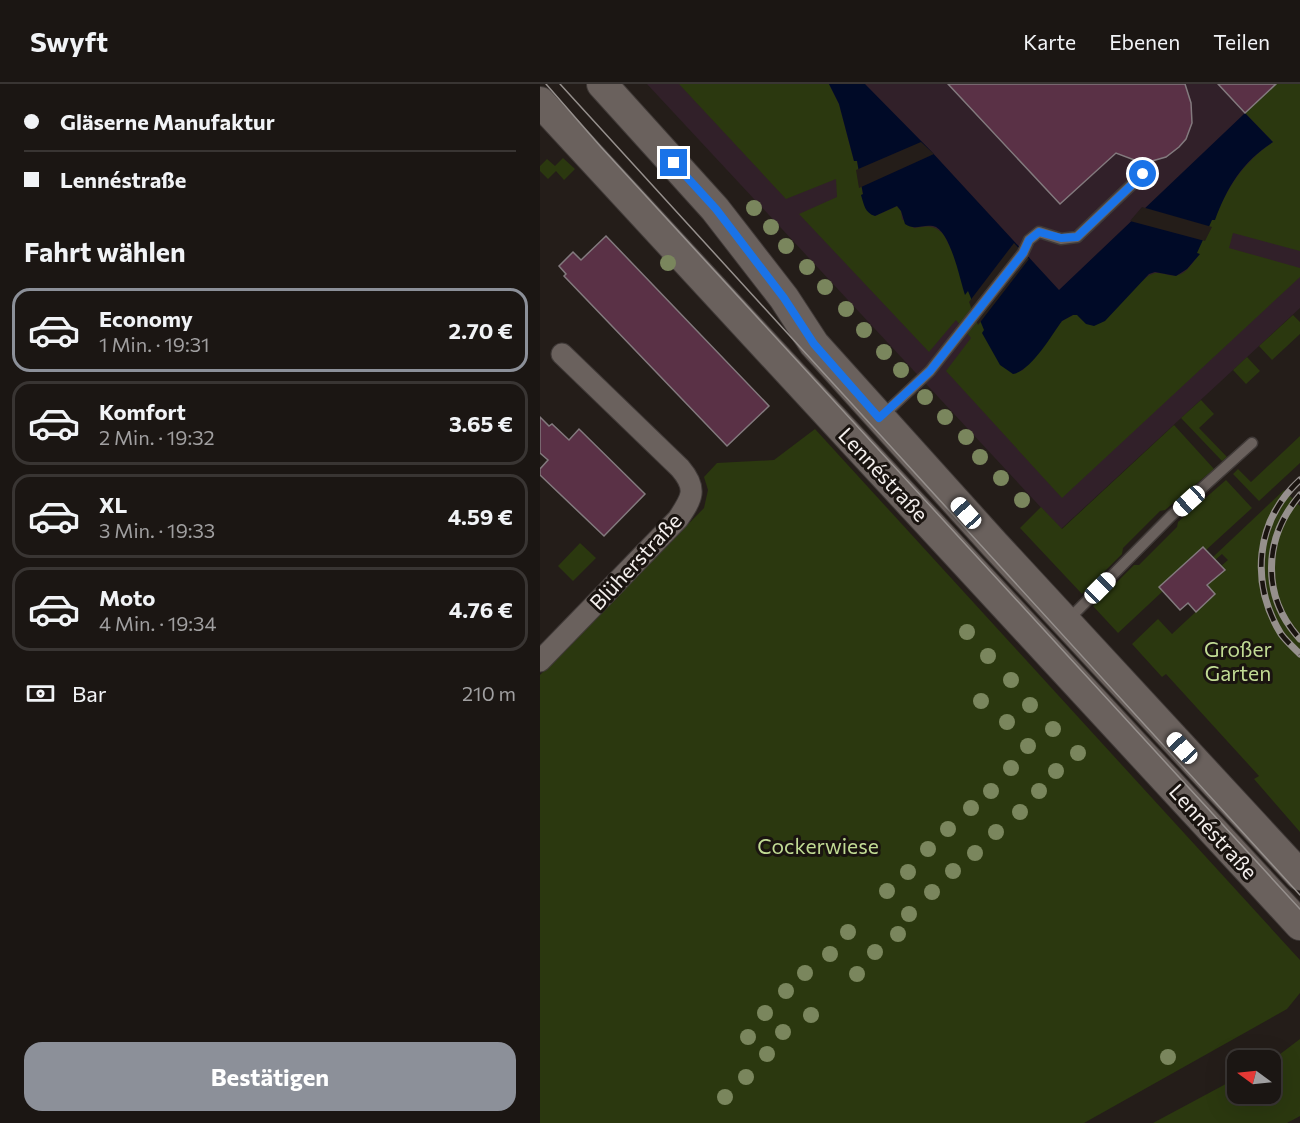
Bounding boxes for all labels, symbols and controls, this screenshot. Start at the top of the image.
text: Swyft [30,24,108,58]
text: Karte [1023,29,1076,54]
text: Ebenen [1109,29,1180,54]
text: Teilen [1213,29,1270,54]
text: Gläserne Manufaktur [60,108,275,135]
route end [660,149,687,176]
route start [1129,160,1156,187]
text: Lennéstraße [60,166,186,193]
text: Fahrt wählen [24,235,186,268]
icon: car [27,303,81,357]
text: Economy [99,305,193,332]
text: 2.70 € [449,317,513,344]
text: 1 Min. · 19:31 [99,332,210,356]
icon: car [27,396,81,450]
text: Komfort [99,398,186,425]
text: 3.65 € [449,410,513,437]
street label: Lennéstraße [834,422,934,526]
text: 2 Min. · 19:32 [99,425,215,449]
car [1170,482,1208,520]
icon: car [27,489,81,543]
text: XL [99,491,127,518]
car [947,494,985,532]
text: 4.59 € [448,503,513,530]
street label: Blüherstraße [584,508,686,614]
text: 3 Min. · 19:33 [99,518,215,542]
car [1081,569,1119,607]
icon: car [27,582,81,636]
text: Moto [99,584,155,611]
text: 4.76 € [449,596,513,623]
text: 4 Min. · 19:34 [99,611,217,635]
park label: Großer Garten [1204,636,1272,685]
icon: cash [24,677,57,710]
text: Bar [72,680,107,707]
text: 210 m [462,681,516,705]
car [1163,729,1201,767]
street label: Lennéstraße [1165,778,1263,884]
park label: Cockerwiese [757,833,879,858]
button: Bestätigen [24,1042,516,1111]
north arrow [1227,1050,1281,1104]
map controls [1227,1050,1281,1104]

